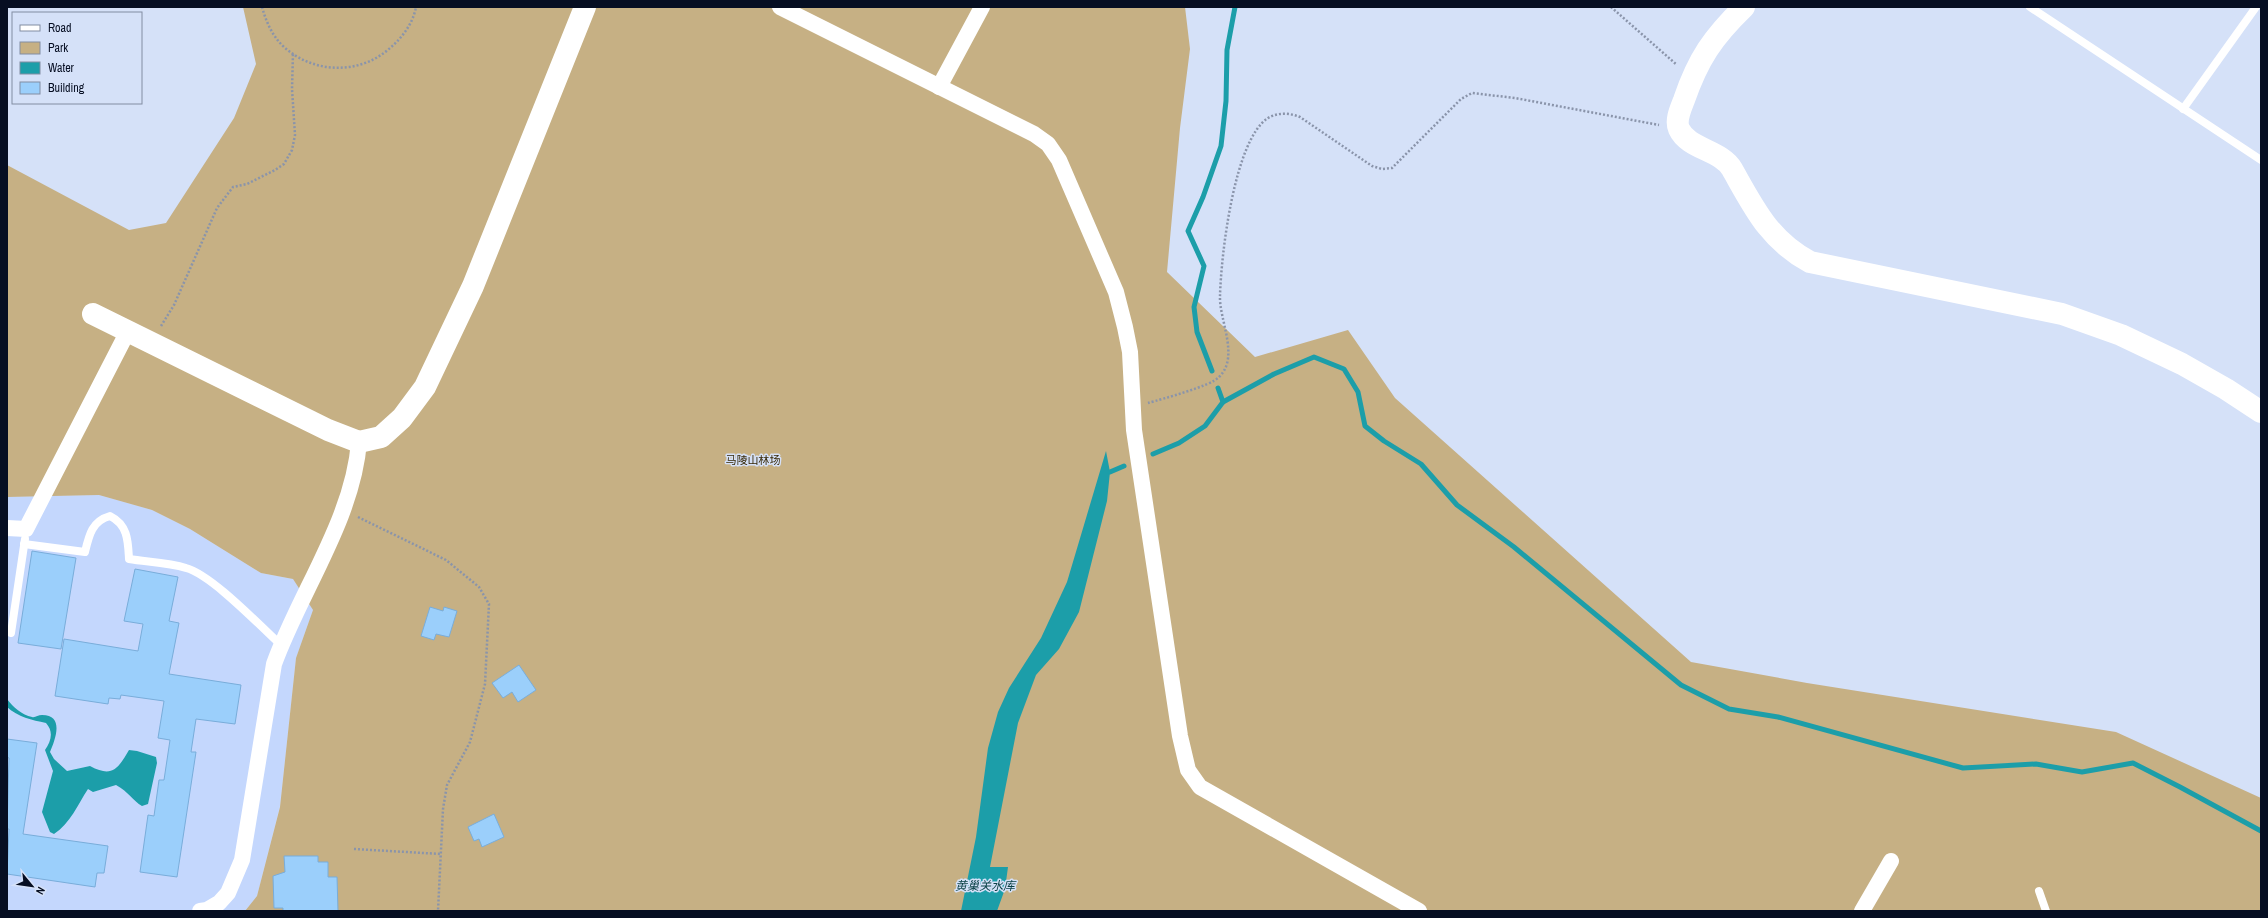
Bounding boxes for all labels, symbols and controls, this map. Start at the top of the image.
legend [12,12,142,104]
text: Road [48,20,72,36]
text: Park [48,40,68,56]
text: Water [48,60,75,76]
text: Building [48,80,85,96]
park label: 马陵山林场 [726,453,781,467]
north arrow [12,866,52,906]
water label: 黄巢关水库 [955,878,1017,894]
text: N [33,885,48,897]

